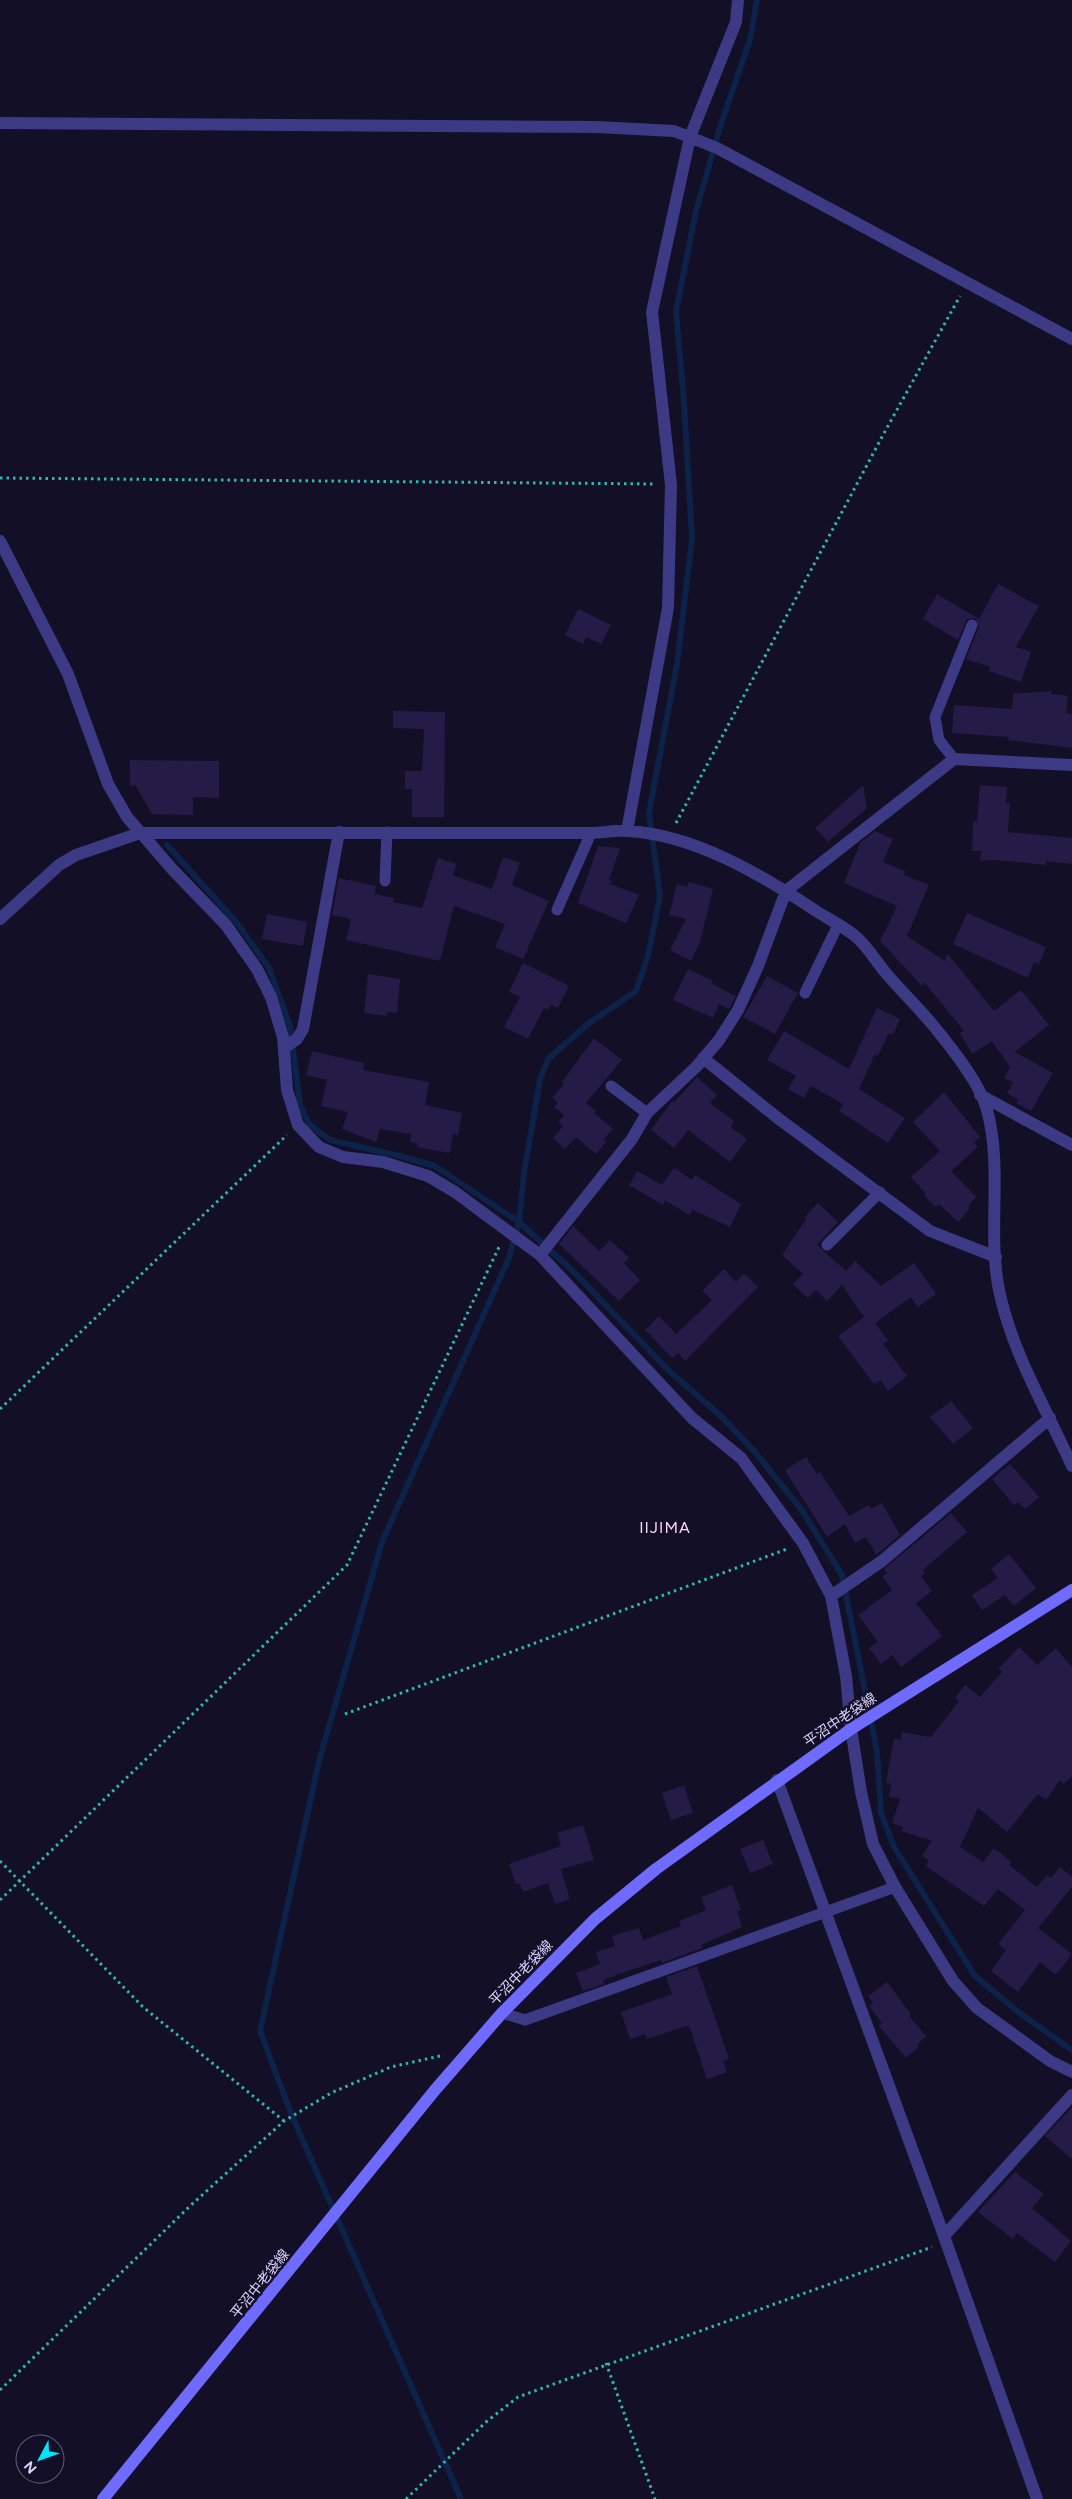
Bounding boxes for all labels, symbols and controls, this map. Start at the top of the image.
district label: IIJIMA [639,1518,691,1537]
street label: 平沼中老袋線 [800,1689,880,1751]
street label: 平沼中老袋線 [486,1937,556,2009]
street label: 平沼中老袋線 [227,2246,293,2322]
north arrow [15,2434,65,2484]
text: N [21,2458,41,2477]

